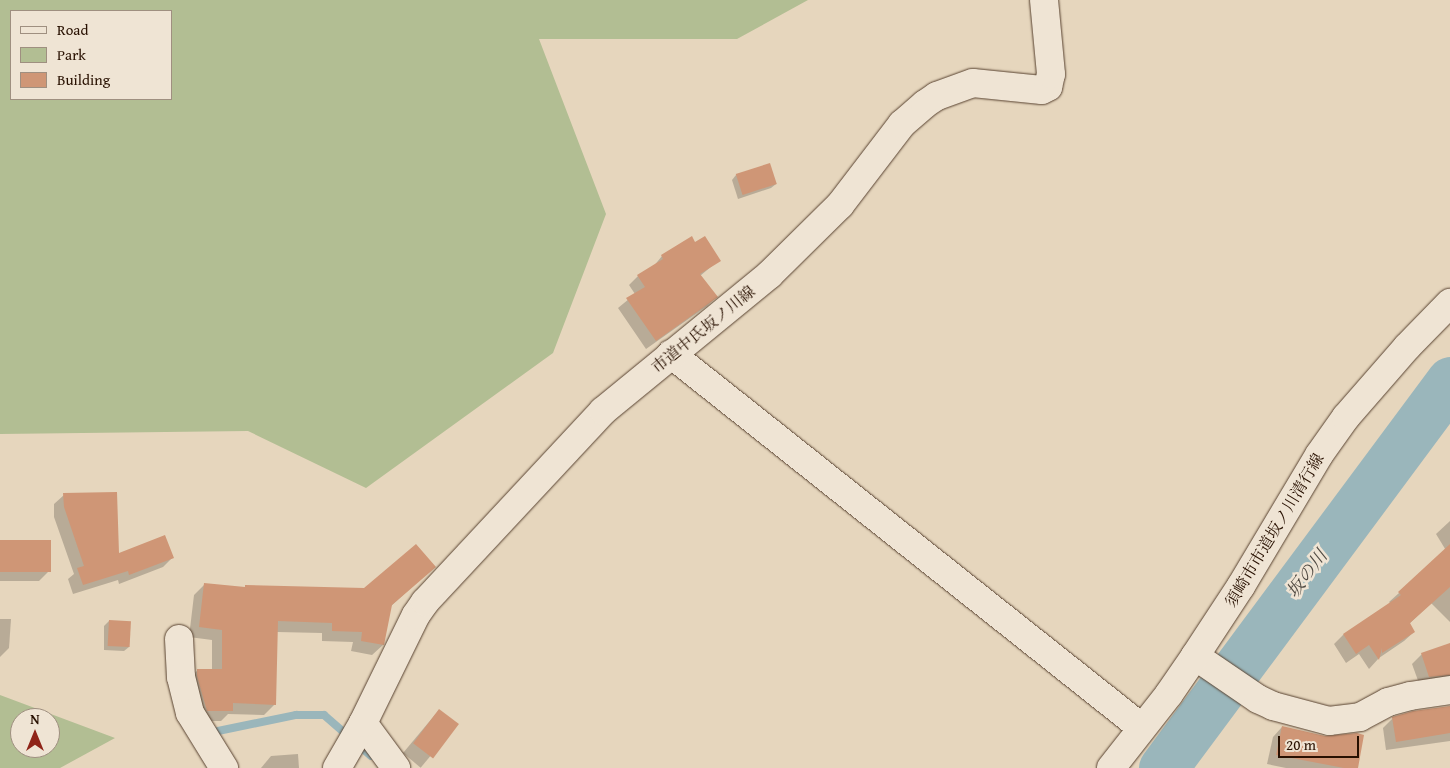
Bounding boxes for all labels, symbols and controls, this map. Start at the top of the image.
legend [10,10,172,100]
text: Road [57,19,88,40]
text: Park [57,44,86,65]
text: Building [57,69,110,90]
street label: 市道中氏坂ノ川線 [647,281,759,377]
street label: 須崎市市道坂ノ川清行線 [1220,450,1328,610]
water label: 坂の川 [1282,546,1332,602]
north arrow [10,708,60,758]
text: N [30,709,40,729]
scale bar [1280,726,1361,758]
text: 20 m [1286,734,1316,755]

